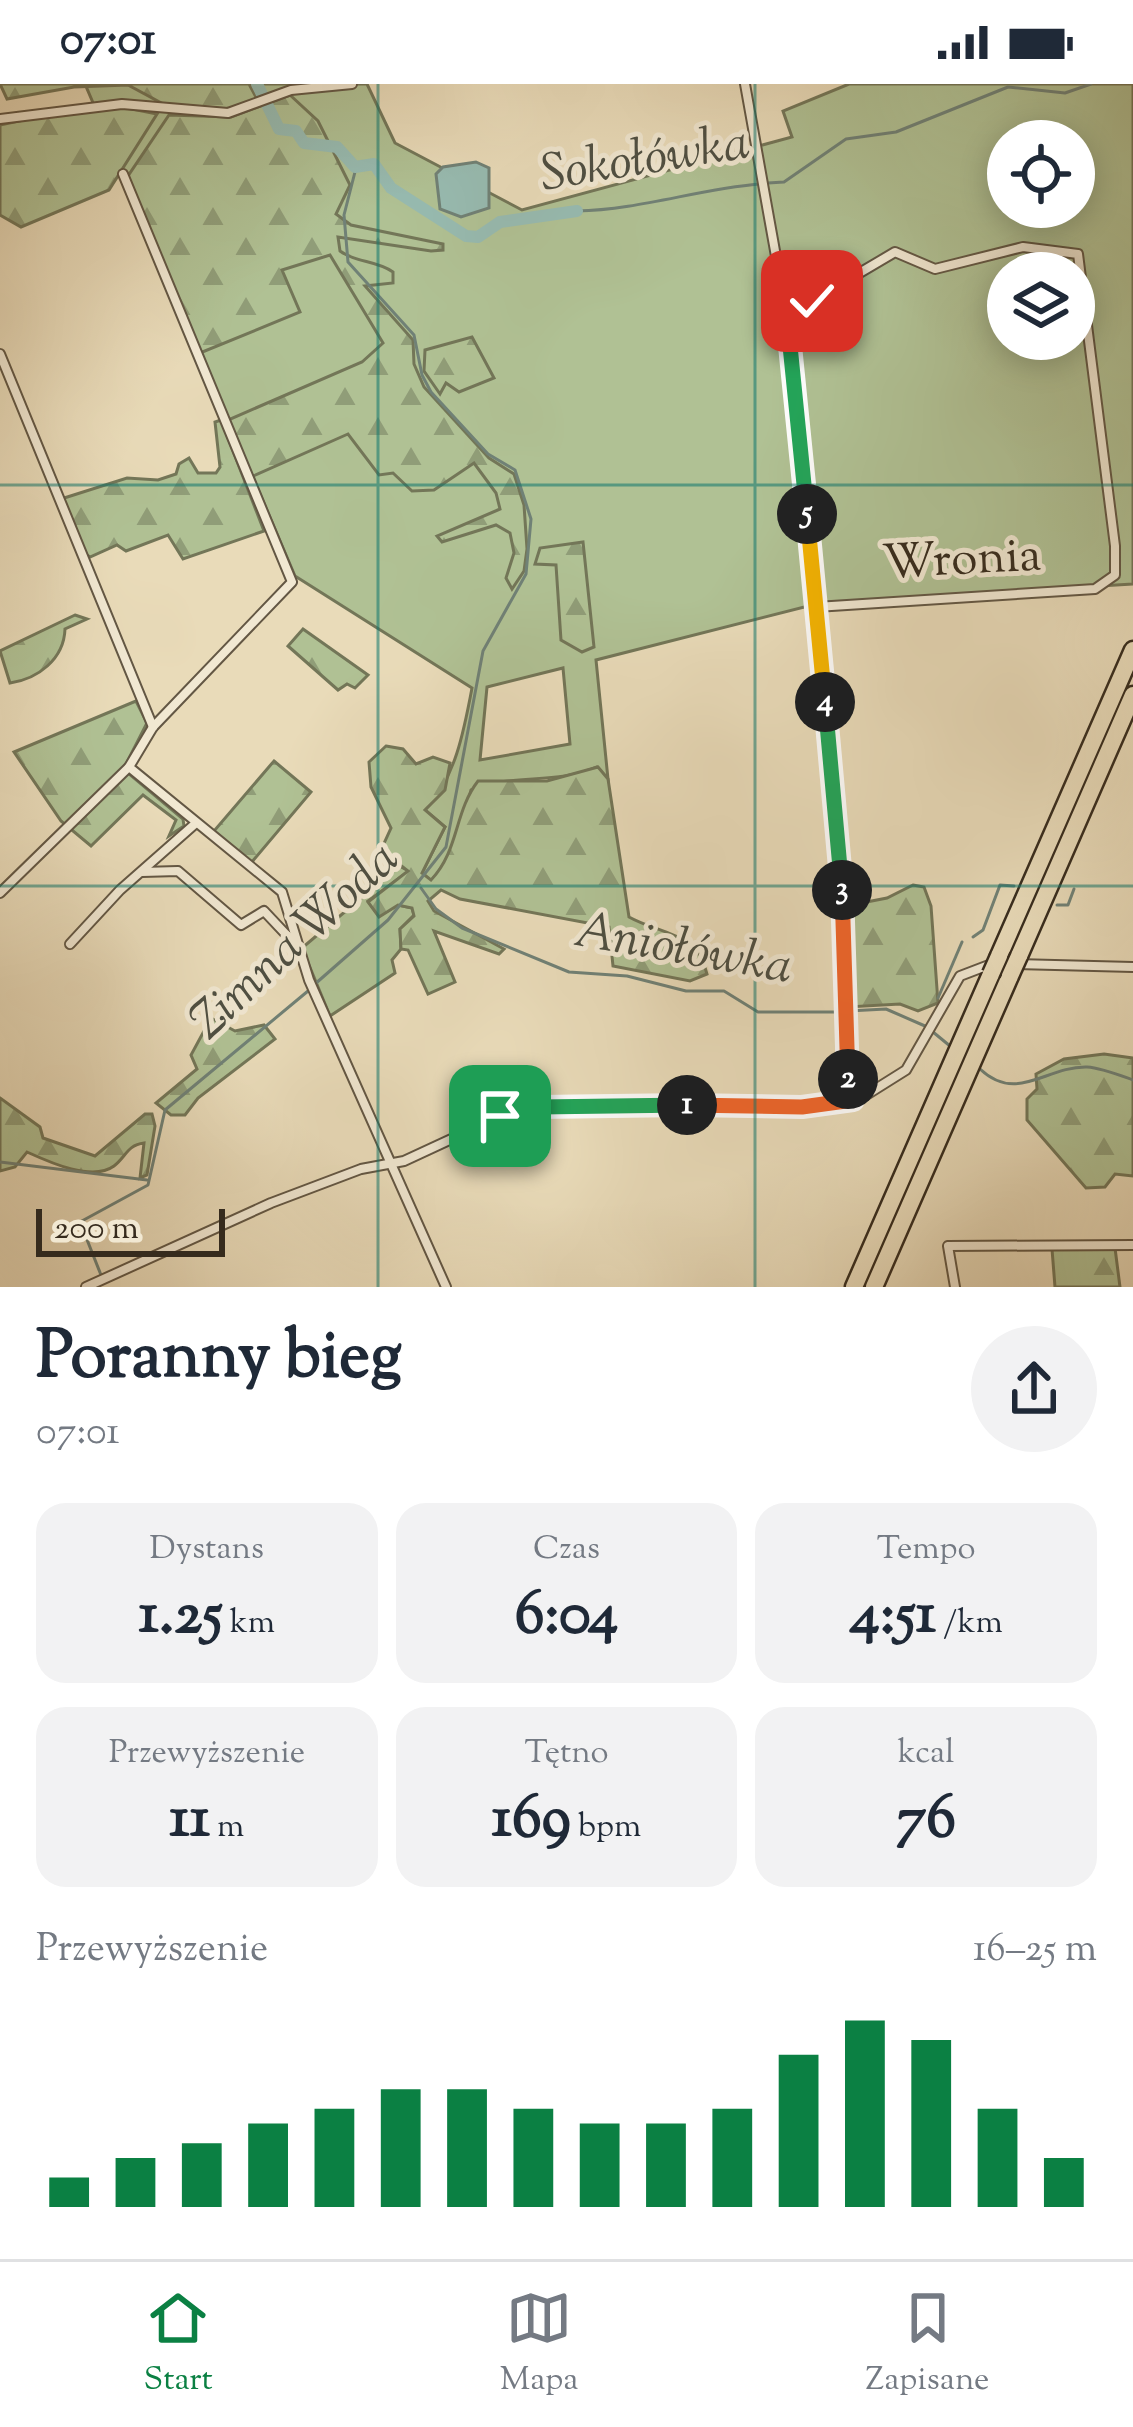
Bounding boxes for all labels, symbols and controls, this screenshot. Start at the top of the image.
text: 07:01 [60,10,156,75]
water label: Sokołówka [535,108,755,214]
map controls [987,120,1095,360]
button: locate [987,120,1095,228]
pin [761,250,863,352]
button: layers [987,252,1095,360]
icon: check [779,268,845,334]
pin: 5 [777,484,837,544]
text: 5 [801,490,813,538]
street label: Wronia [881,523,1043,601]
pin: 4 [795,672,855,732]
text: 4 [817,678,833,726]
water label: Zimna Woda [175,826,417,1058]
pin: 3 [812,860,872,920]
text: 3 [835,866,849,914]
water label: Aniołówka [568,896,798,1006]
pin: 2 [818,1049,878,1109]
text: 2 [840,1055,856,1103]
pin [449,1065,551,1167]
pin: 1 [657,1075,717,1135]
text: 1 [681,1081,693,1129]
icon: arrive [467,1083,533,1149]
scale bar [36,1203,225,1256]
text: 200 m [54,1206,139,1254]
text: Poranny bieg [36,1313,402,1408]
button: share [971,1326,1097,1452]
text: 07:01 [36,1406,119,1462]
text: Dystans [150,1526,264,1574]
text: Czas [533,1526,600,1574]
text: Tempo [877,1526,976,1574]
text: 1.25 [139,1574,223,1661]
text: 6:04 [515,1574,618,1661]
text: 4:51 [849,1574,936,1661]
text: km [223,1600,275,1648]
text: /km [936,1600,1003,1648]
text: Przewyższenie [109,1730,305,1778]
text: Tętno [524,1730,609,1778]
text: kcal [898,1730,955,1778]
text: 11 [169,1778,210,1865]
text: 169 [492,1778,571,1865]
text: 76 [896,1778,956,1865]
text: m [210,1804,244,1852]
text: bpm [571,1804,641,1852]
text: Przewyższenie [36,1923,268,1979]
text: 16–25 m [973,1923,1097,1979]
tab: Start [143,2285,213,2405]
tab: Mapa [500,2285,579,2405]
tab: Zapisane [866,2285,989,2405]

